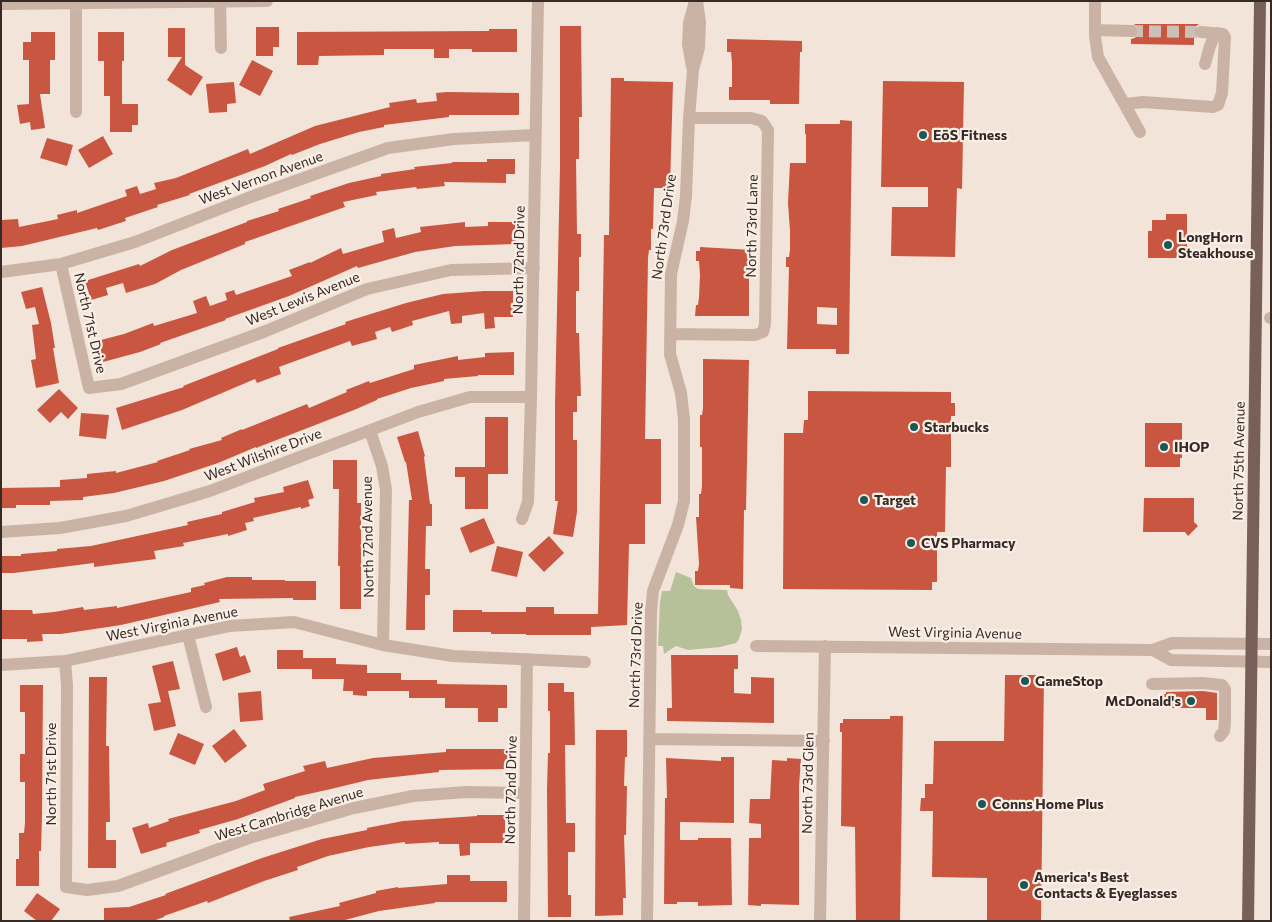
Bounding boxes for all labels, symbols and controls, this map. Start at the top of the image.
place label: EōS Fitness [933,127,1007,143]
marker: EōS Fitness [917,129,929,141]
street label: West Vernon Avenue [197,148,325,208]
street label: North 73rd Drive [648,173,680,281]
street label: North 73rd Lane [743,174,761,278]
street label: North 72nd Drive [510,206,528,314]
place label: LongHorn Steakhouse [1178,229,1253,262]
marker: LongHorn Steakhouse [1162,239,1174,251]
street label: West Lewis Avenue [244,269,362,329]
street label: North 71st Drive [70,271,110,375]
street label: North 75th Avenue [1230,401,1248,521]
place label: Starbucks [924,419,989,435]
marker: Starbucks [908,421,920,433]
street label: West Wilshire Drive [202,425,324,485]
place label: IHOP [1174,439,1209,455]
marker: IHOP [1158,441,1170,453]
street label: North 72nd Avenue [359,476,377,598]
place label: Target [874,492,916,508]
marker: Target [858,494,870,506]
place label: CVS Pharmacy [921,535,1016,551]
marker: CVS Pharmacy [905,537,917,549]
street label: North 73rd Drive [626,602,646,708]
street label: West Virginia Avenue [105,603,239,645]
street label: West Virginia Avenue [888,623,1022,643]
place label: GameStop [1035,673,1103,689]
marker: GameStop [1019,675,1031,687]
place label: McDonald's [1105,693,1181,709]
marker: McDonald's [1185,695,1197,707]
street label: North 71st Drive [43,723,59,825]
street label: North 73rd Glen [799,732,817,834]
street label: North 72nd Drive [502,736,520,844]
street label: West Cambridge Avenue [213,783,365,845]
place label: Conns Home Plus [992,796,1104,812]
marker: Conns Home Plus [976,798,988,810]
place label: America's Best Contacts & Eyeglasses [1034,869,1177,902]
marker: America's Best Contacts & Eyeglasses [1018,879,1030,891]

